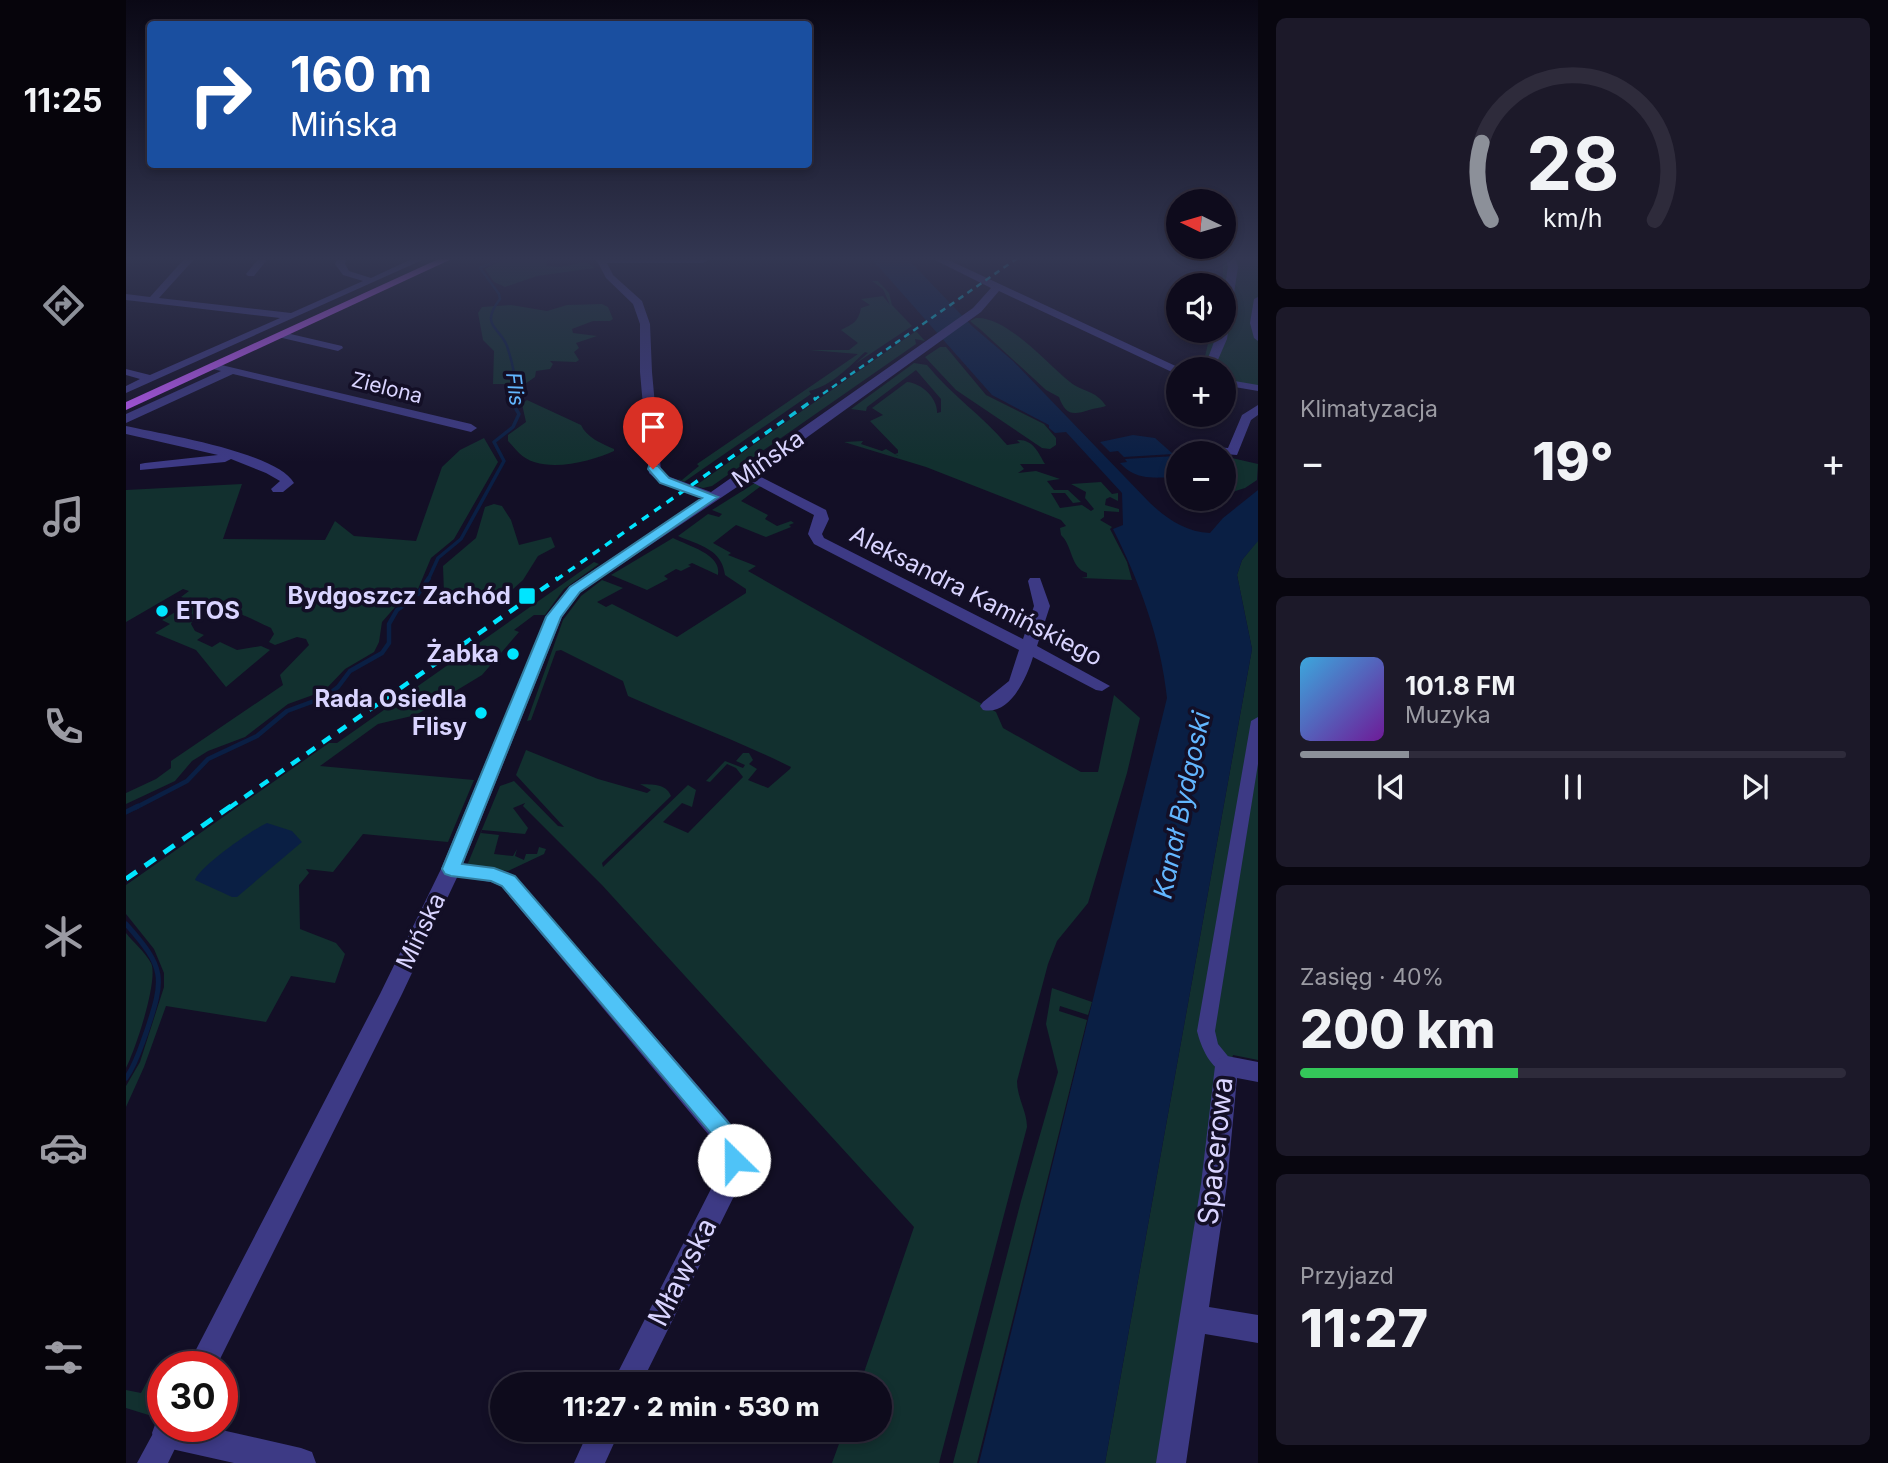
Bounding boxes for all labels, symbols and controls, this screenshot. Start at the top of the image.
text: 160 m [290,45,432,104]
icon: right [175,49,266,140]
text: 11:25 [24,81,102,120]
text: Mińska [290,105,398,144]
text: 28 [1526,119,1620,208]
north arrow [1166,189,1236,259]
map controls [1166,189,1236,511]
text: km/h [1543,202,1603,232]
button: sound [1166,273,1236,343]
icon: directions [39,281,88,330]
button: + [1166,357,1236,427]
street label: Zielona [349,367,425,408]
water label: Flis [501,371,530,407]
text: Klimatyzacja [1300,395,1438,423]
pin [623,397,683,469]
icon: arrive [634,408,672,446]
street label: Mińska [726,423,809,494]
text: 19° [1532,430,1614,493]
text: − [1300,439,1325,485]
text: + [1821,439,1846,485]
button: − [1166,441,1236,511]
icon: music [39,492,88,541]
street label: Aleksandra Kamińskiego [845,519,1107,672]
place label: Bydgoszcz Zachód [288,581,511,610]
marker: Bydgoszcz Zachód [517,586,537,606]
place label: ETOS [176,596,240,625]
marker: ETOS [154,603,170,619]
place label: Żabka [426,638,499,668]
marker: Żabka [505,646,521,662]
text: 101.8 FM [1405,670,1515,701]
place label: Rada Osiedla Flisy [314,684,468,741]
text: Muzyka [1405,701,1491,729]
icon: phone [39,702,88,751]
marker: Rada Osiedla Flisy [473,705,489,721]
water label: Kanał Bydgoski [1147,708,1217,901]
icon: previous [1372,768,1410,806]
icon: pause [1554,768,1592,806]
icon: next [1736,768,1774,806]
street label: Mińska [390,888,451,974]
icon: climate [39,912,88,961]
text: Zasięg · 40% [1300,963,1444,991]
text: 200 km [1300,998,1496,1061]
street label: Spacerowa [1190,1075,1240,1227]
icon: car [39,1123,88,1172]
position arrow [697,1123,771,1197]
street label: Mławska [640,1212,724,1332]
text: Przyjazd [1300,1262,1394,1290]
text: 11:27 [1300,1297,1428,1360]
icon: filters [39,1333,88,1382]
speed limit sign: 30 [147,1351,238,1442]
text: 11:27 · 2 min · 530 m [562,1391,820,1422]

